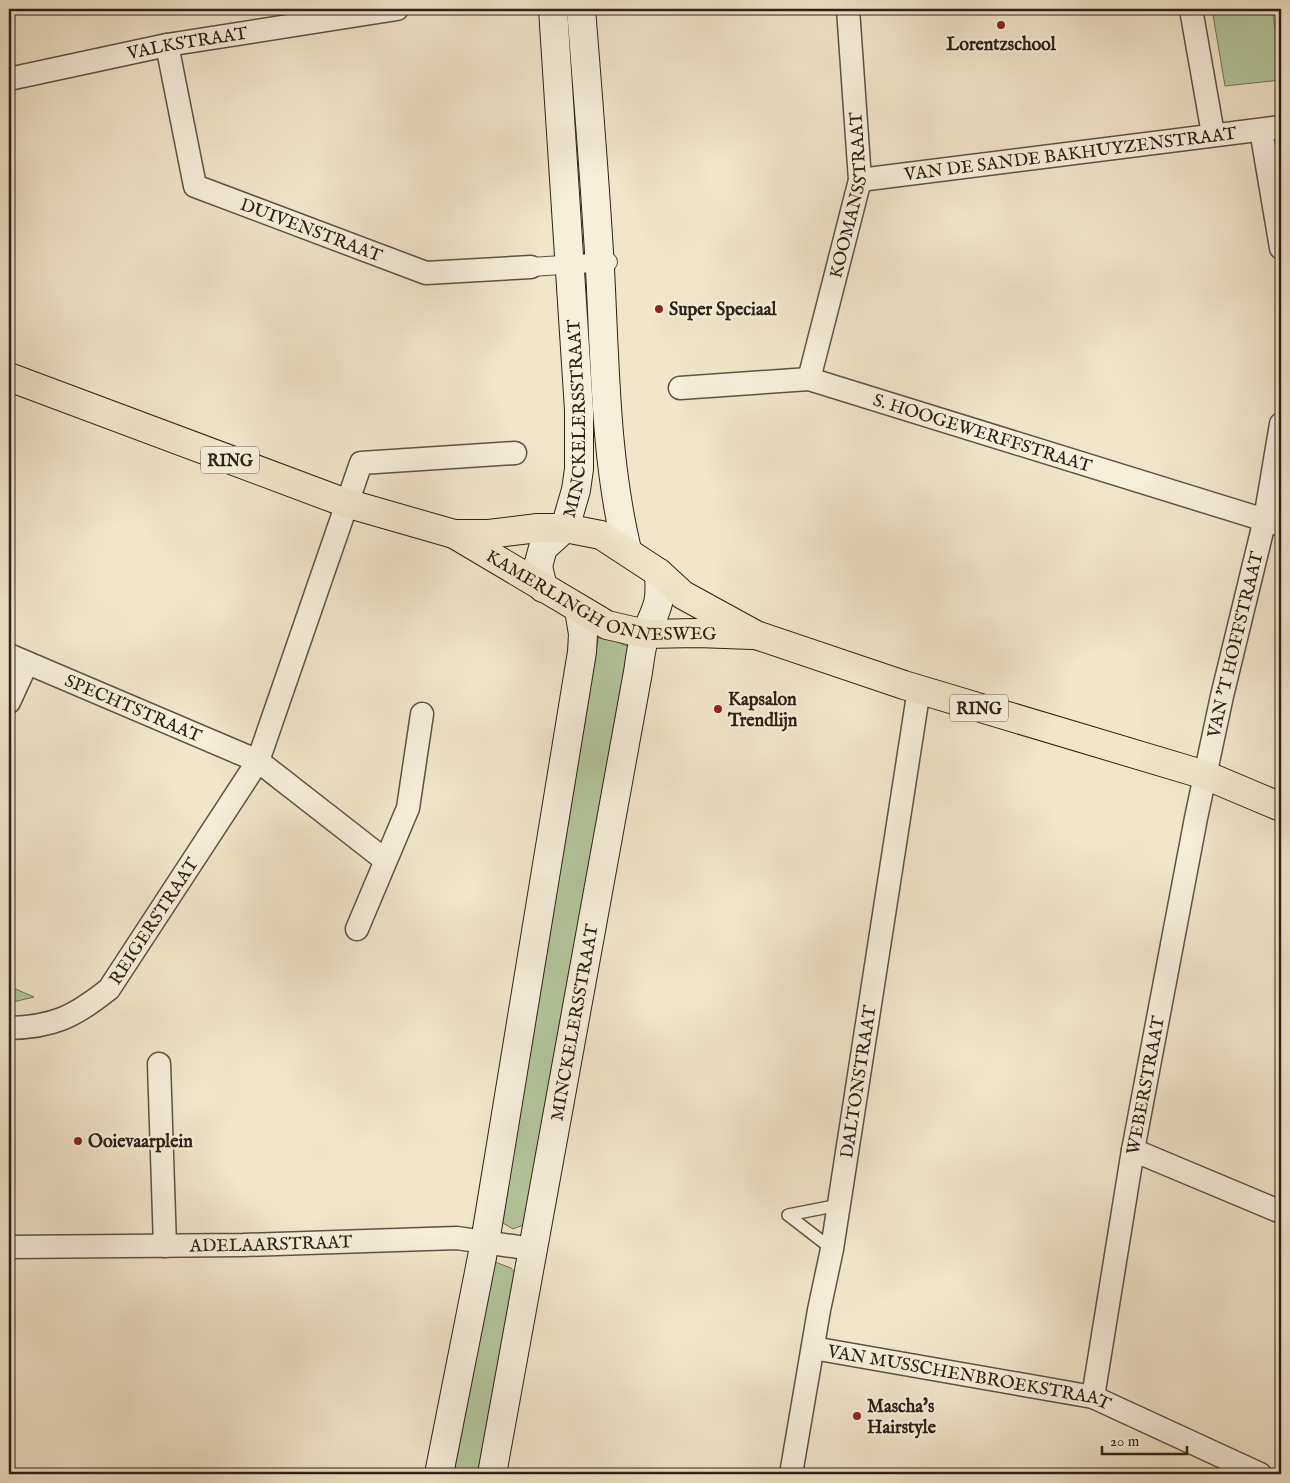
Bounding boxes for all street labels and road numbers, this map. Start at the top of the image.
street label: VALKSTRAAT [124,23,249,66]
street label: KOOMANSSTRAAT [825,111,874,281]
street label: VAN DE SANDE BAKHUYZENSTRAAT [902,123,1238,187]
street label: DUIVENSTRAAT [237,194,385,268]
street label: MINCKELERSSTRAAT [559,318,592,521]
street label: S. HOOGEWERFFSTRAAT [870,389,1094,479]
road number: RING [201,446,259,474]
street label: KAMERLINGH ONNESWEG [481,546,718,648]
street label: VAN 'T HOFFSTRAAT [1203,549,1270,741]
street label: SPECHTSTRAAT [61,670,205,749]
road number: RING [950,694,1008,721]
street label: REIGERSTRAAT [105,854,204,990]
street label: MINCKELERSSTRAAT [547,922,605,1123]
street label: DALTONSTRAAT [836,1004,883,1160]
street label: WEBERSTRAAT [1122,1014,1171,1157]
street label: ADELAARSTRAAT [189,1231,353,1258]
street label: VAN MUSSCHENBROEKSTRAAT [825,1341,1114,1417]

